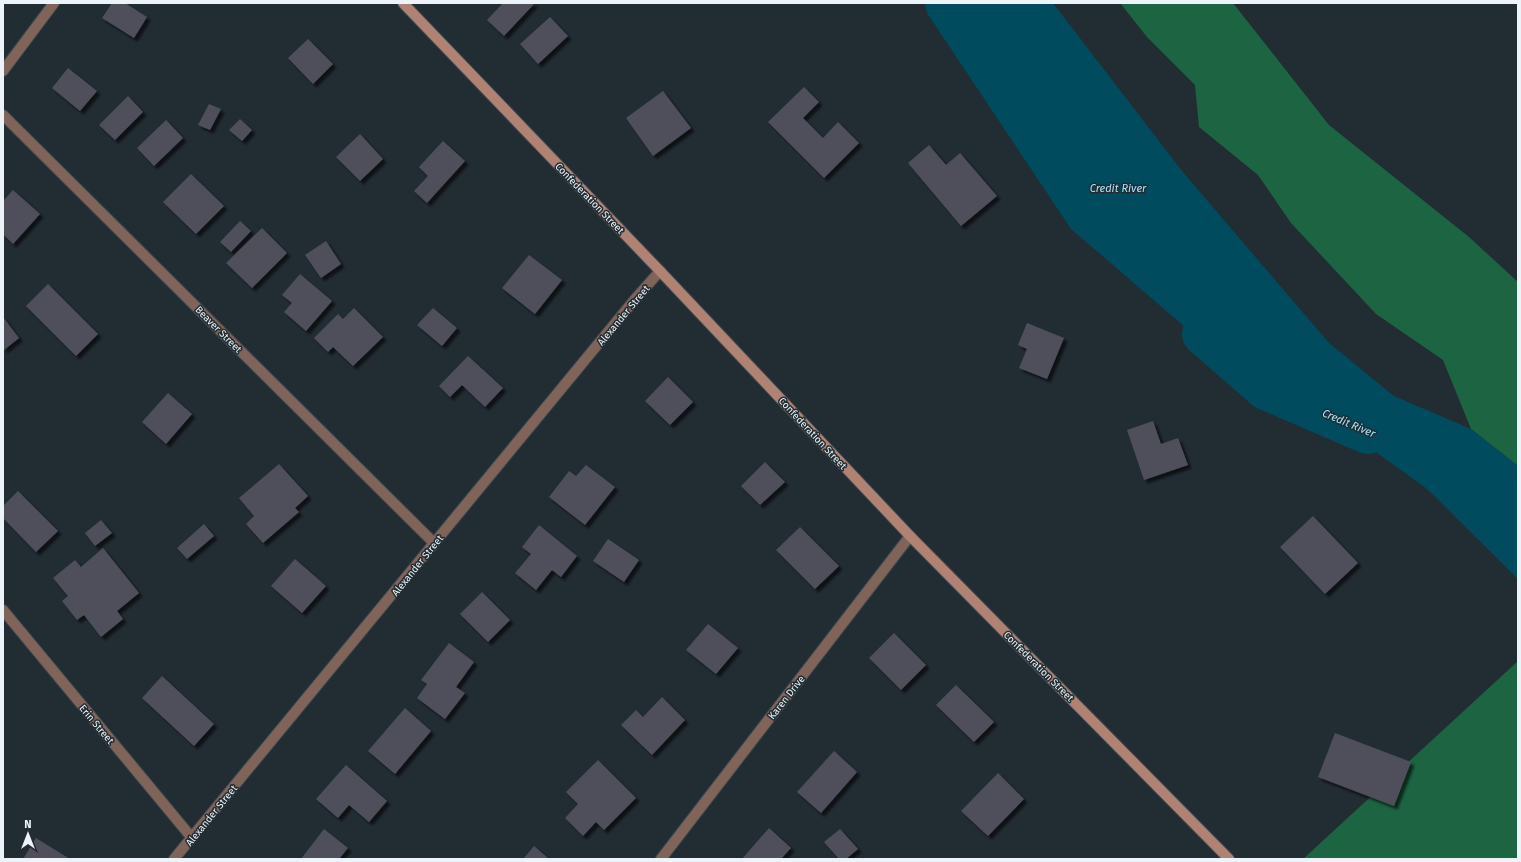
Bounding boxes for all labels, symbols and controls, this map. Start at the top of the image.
street label: Confederation Street [552,161,627,237]
water label: Credit River [1090,182,1147,195]
street label: Alexander Street [595,283,653,348]
street label: Beaver Street [193,304,244,356]
street label: Confederation Street [776,395,849,472]
water label: Credit River [1320,406,1378,441]
street label: Alexander Street [390,532,446,599]
street label: Confederation Street [1001,629,1076,704]
street label: Karen Drive [766,673,808,722]
street label: Erin Street [76,703,116,747]
street label: Alexander Street [184,782,240,849]
north arrow [8,814,48,854]
text: N [24,818,32,831]

